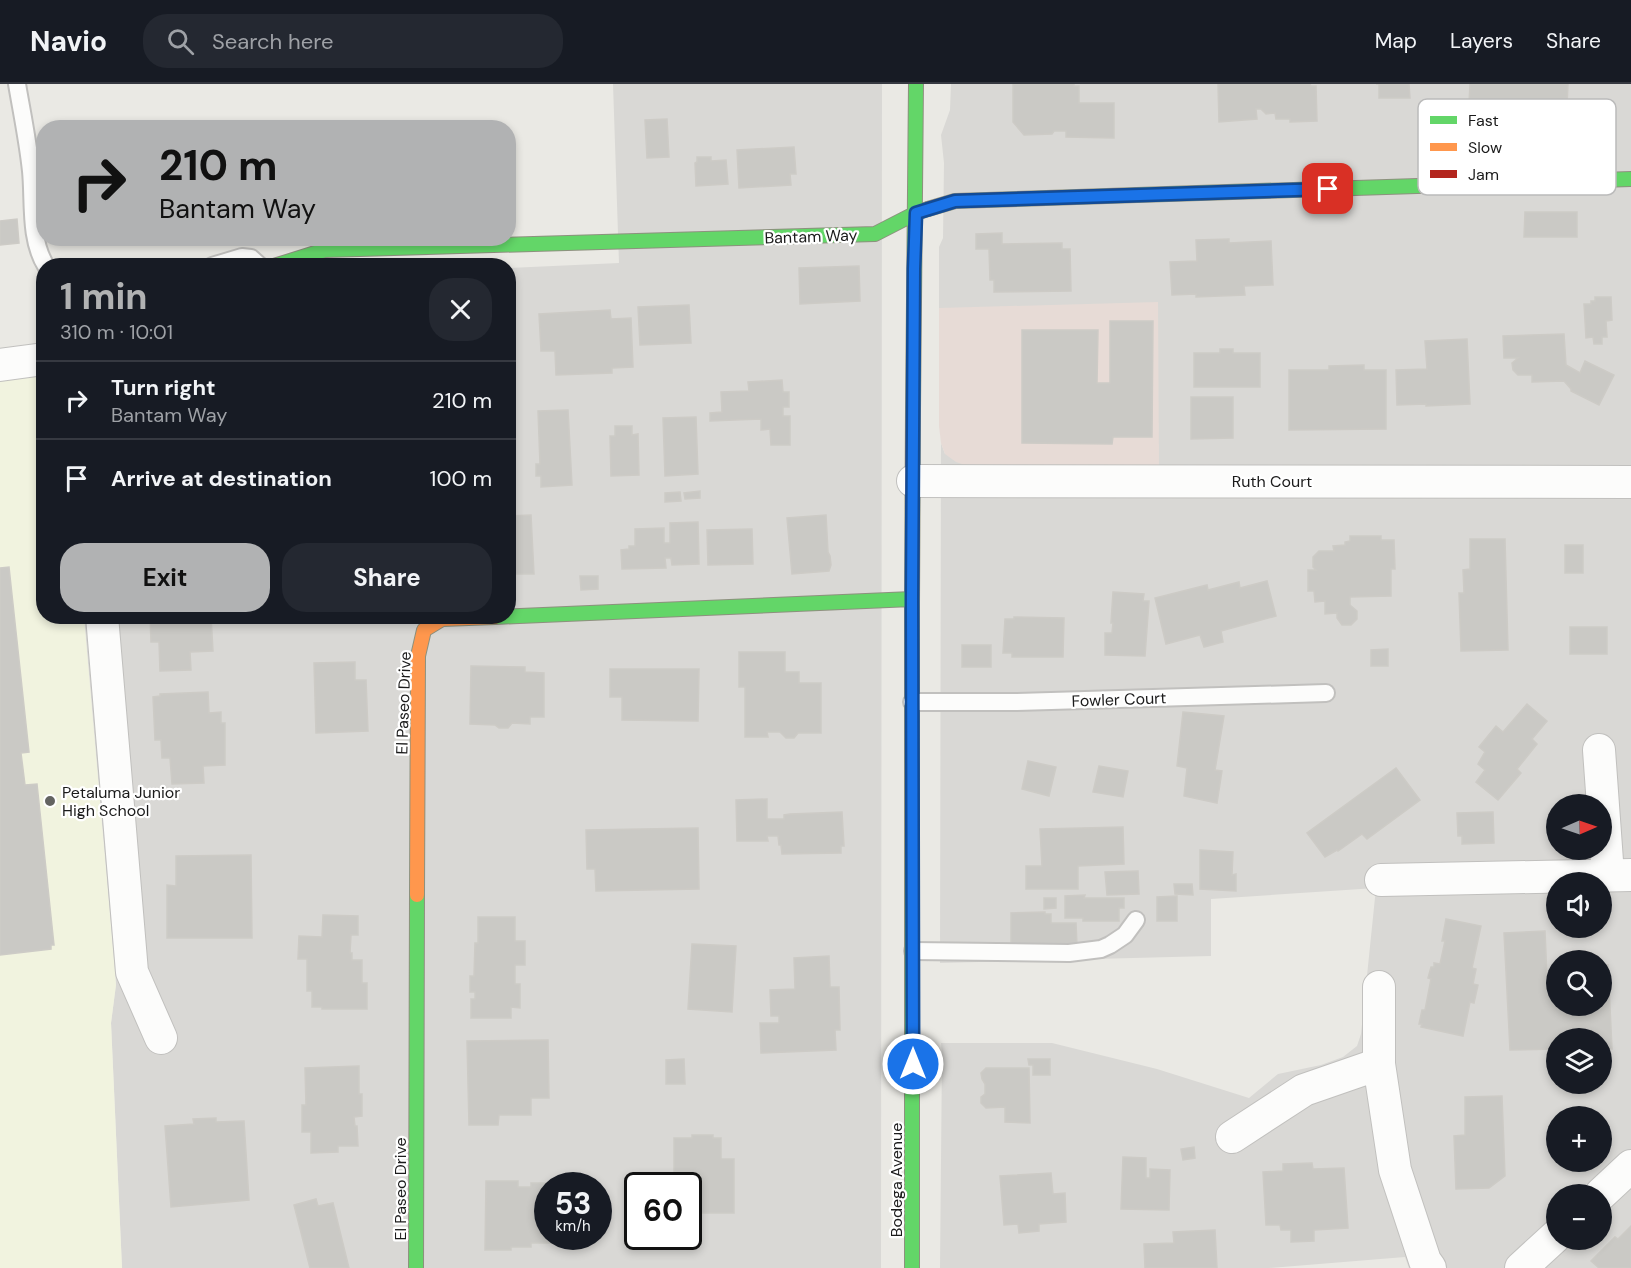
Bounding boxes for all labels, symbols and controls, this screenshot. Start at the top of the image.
search box [143,14,563,68]
text: Navio [30,23,107,60]
icon: search [164,25,197,58]
text: Search here [212,27,333,56]
text: Map [1375,27,1417,55]
text: Layers [1450,27,1513,55]
text: Share [1546,27,1601,55]
legend [1418,99,1616,195]
text: Fast [1468,110,1499,131]
text: Slow [1468,137,1502,158]
text: 210 m [159,138,277,193]
icon: right [60,144,138,222]
pin [1302,163,1353,214]
text: Jam [1468,164,1499,185]
icon: arrive [1311,172,1344,205]
text: Bantam Way [159,191,316,226]
street label: Bantam Way [764,224,858,249]
text: 1 min [60,273,148,320]
button: close [429,278,492,341]
text: 310 m · 10:01 [60,319,173,345]
text: Turn right [111,373,216,402]
icon: right [60,384,93,417]
text: 210 m [432,386,492,415]
text: Bantam Way [111,402,227,428]
icon: arrive [60,462,93,495]
text: Arrive at destination [111,464,332,493]
text: 100 m [430,464,492,493]
street label: Ruth Court [1232,471,1312,492]
button: Exit [60,543,270,612]
button: Share [282,543,492,612]
street label: El Paseo Drive [391,651,416,755]
street label: Fowler Court [1071,687,1167,712]
place label: Petaluma Junior High School [62,782,180,821]
marker: Petaluma Junior High School [43,794,57,808]
north arrow [1546,794,1612,860]
map controls [1546,794,1612,1250]
button: sound [1546,872,1612,938]
button: search [1546,950,1612,1016]
button: layers [1546,1028,1612,1094]
position arrow [881,1032,945,1096]
button: + [1546,1106,1612,1172]
street label: Bodega Avenue [886,1123,907,1237]
street label: El Paseo Drive [390,1137,411,1241]
speed limit sign: 60 [624,1172,702,1250]
text: 53 [555,1184,591,1223]
button: − [1546,1184,1612,1250]
text: km/h [555,1216,591,1236]

